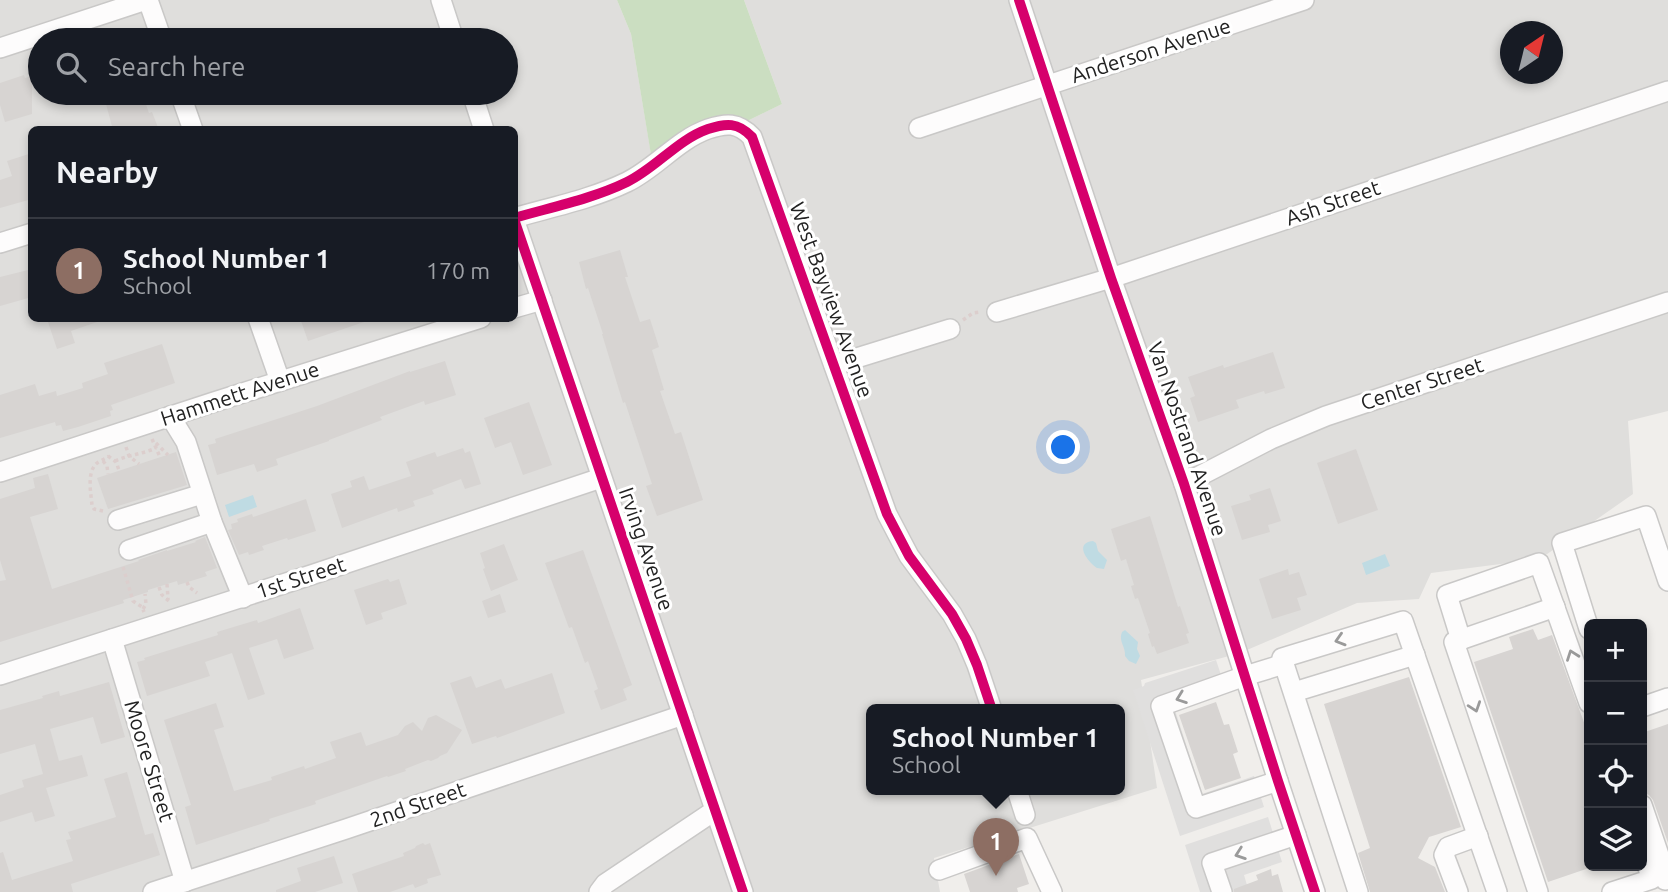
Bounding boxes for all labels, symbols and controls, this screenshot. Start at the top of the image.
street label: Anderson Avenue [1068,13,1234,87]
north arrow [1500,21,1563,84]
search box [28,28,518,105]
icon: search [52,48,90,86]
text: Search here [108,52,245,81]
text: Nearby [56,155,158,189]
street label: Ash Street [1282,175,1383,229]
street label: West Bayview Avenue [785,199,878,401]
text: School Number 1 [123,244,330,273]
text: 1 [73,258,85,283]
text: 170 m [426,258,490,283]
text: School [123,273,192,298]
street label: Van Nostrand Avenue [1143,338,1232,539]
street label: Center Street [1357,352,1486,414]
street label: Hammett Avenue [157,356,322,430]
your location [1046,430,1080,464]
street label: Irving Avenue [615,484,679,613]
street label: 1st Street [253,551,348,603]
map controls [1584,619,1647,871]
button: + [1584,619,1647,682]
one-way arrow [1334,632,1346,647]
one-way arrow [1566,650,1580,662]
button: − [1584,682,1647,745]
one-way arrow [1176,690,1188,704]
street label: Moore Street [120,697,180,824]
one-way arrow [1467,700,1481,712]
popup [866,704,1125,795]
text: School Number 1 [892,723,1099,752]
button: locate [1584,745,1647,808]
text: School [892,752,961,777]
street label: 2nd Street [367,777,469,832]
button: layers [1584,808,1647,871]
pin: 1 [973,818,1019,876]
one-way arrow [1234,846,1246,860]

